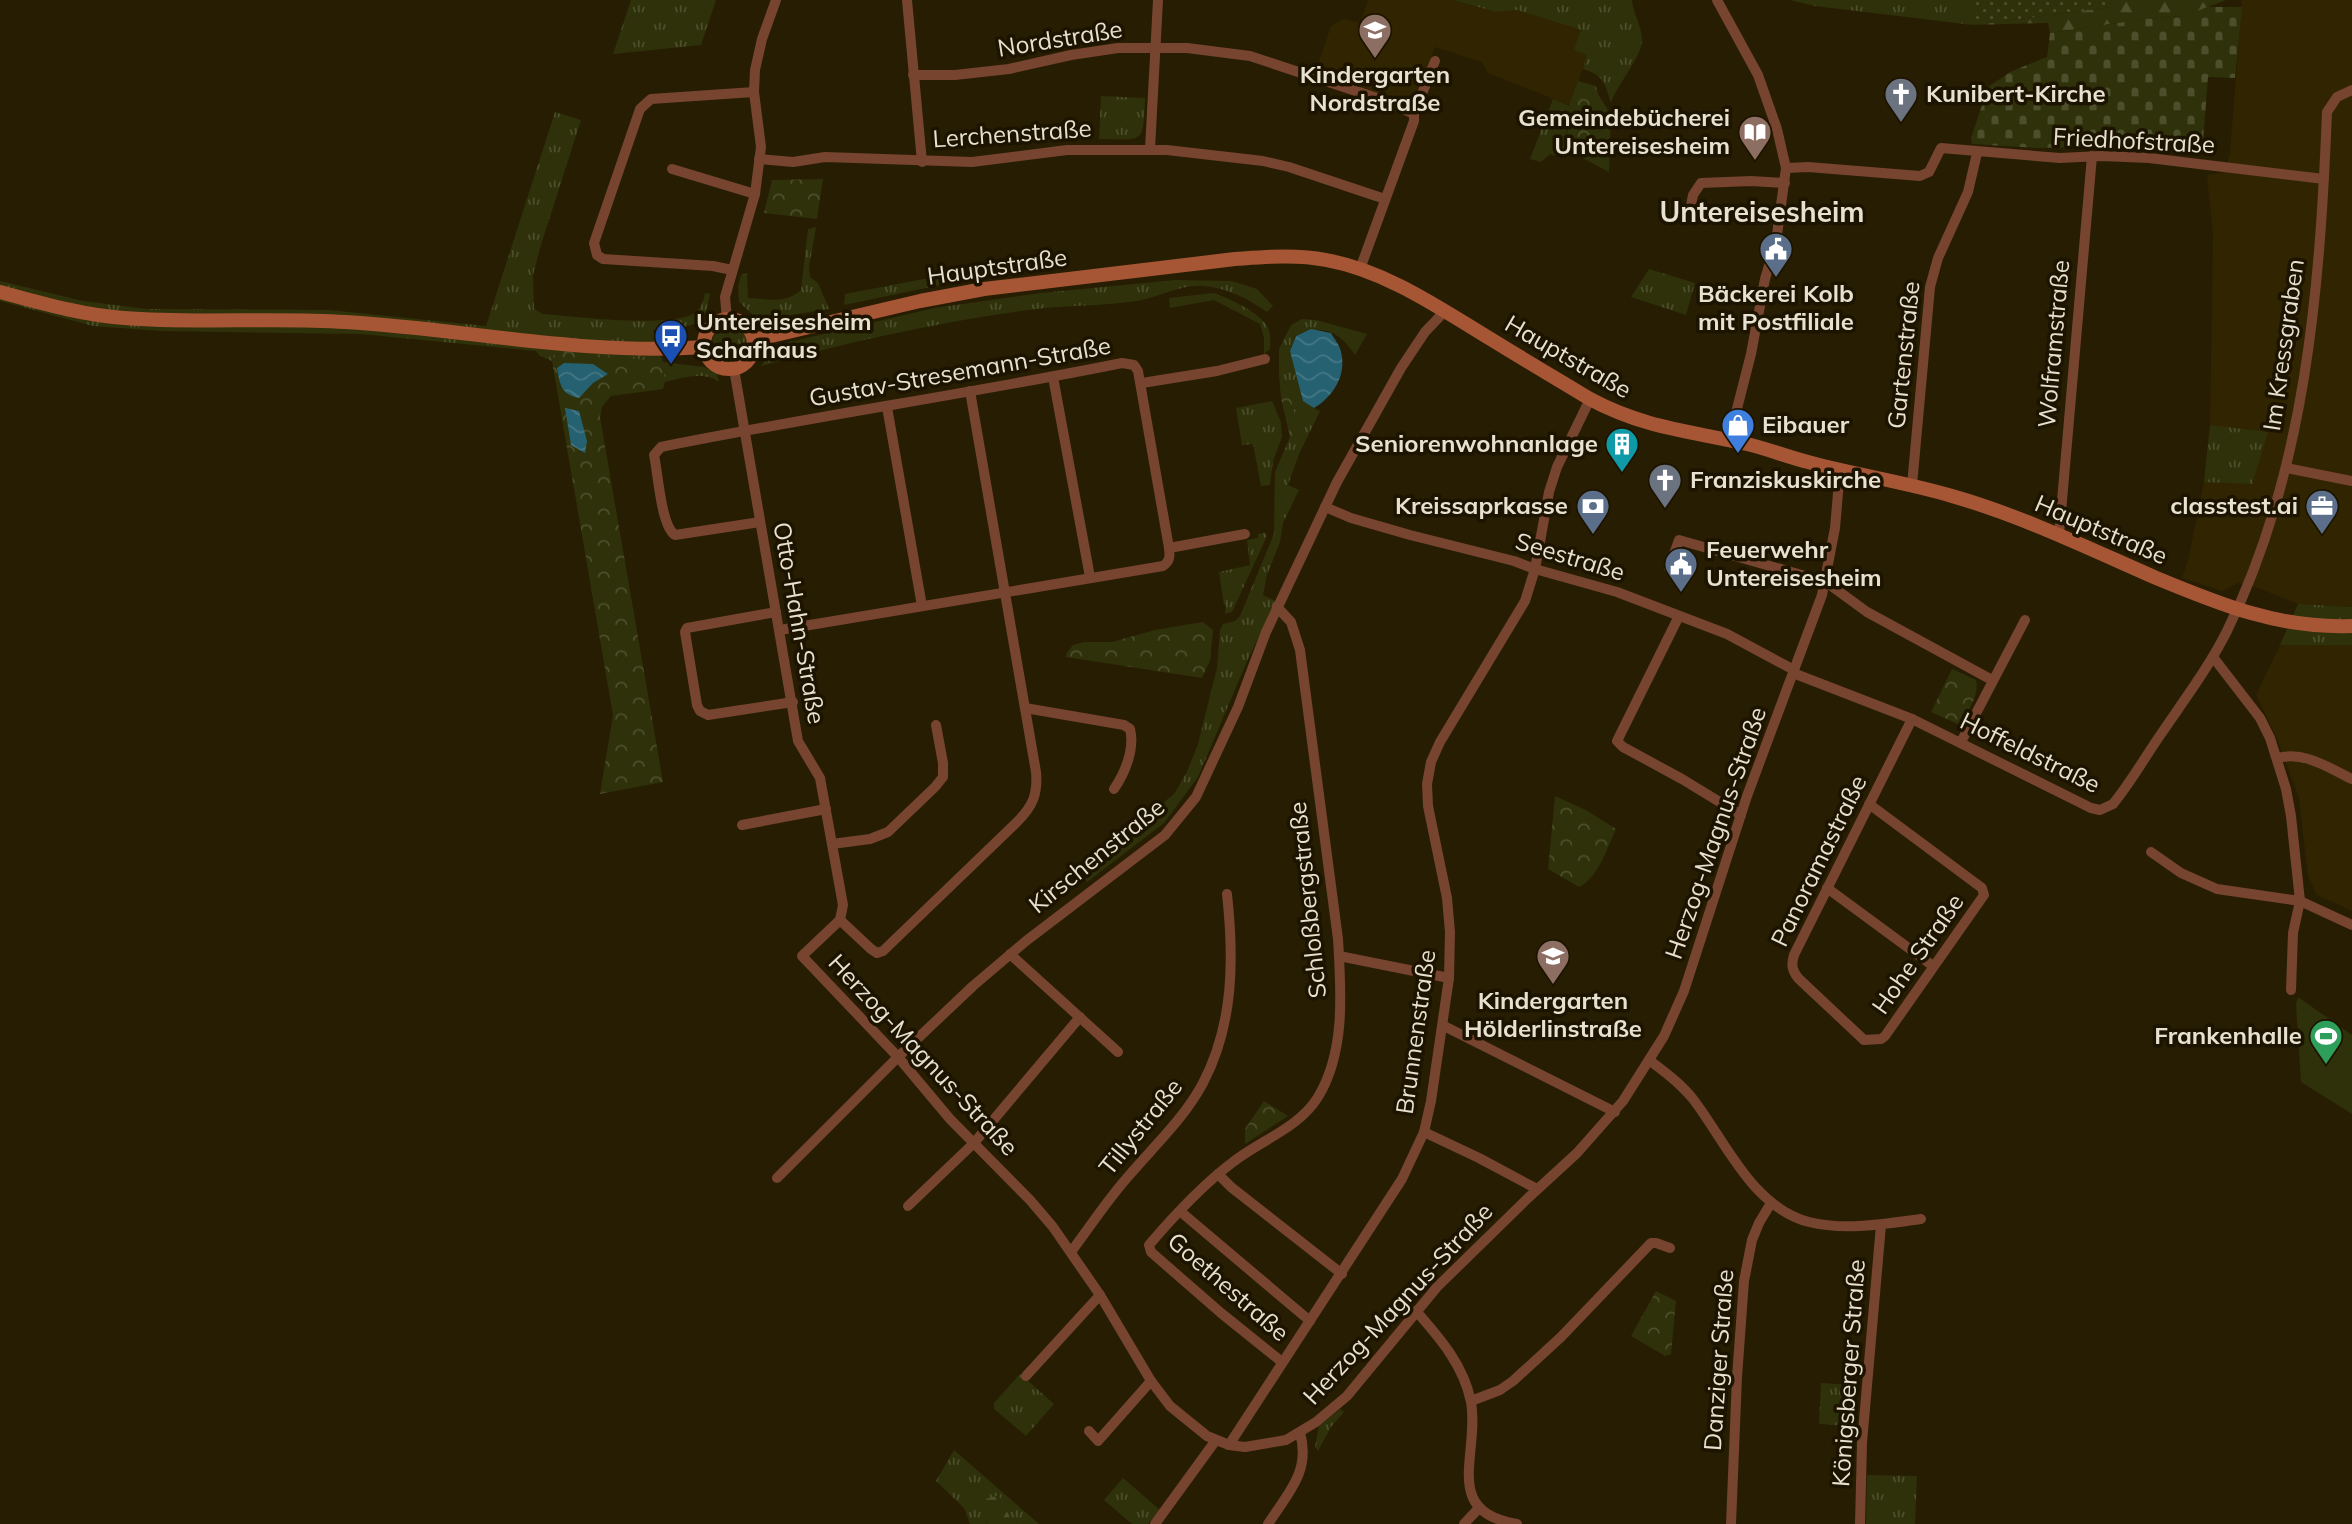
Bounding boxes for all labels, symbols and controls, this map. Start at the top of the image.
school or university icon: Kindergarten Nordstraße [1356,11,1394,60]
street label: Nordstraße [995,13,1124,63]
place label: Kindergarten Nordstraße [1300,59,1450,117]
church icon: Kunibert-Kirche [1882,75,1920,124]
place label: Kunibert-Kirche [1926,78,2106,108]
place label: Gemeindebücherei Untereisesheim [1518,102,1730,160]
street label: Lerchenstraße [932,112,1092,154]
library icon: Gemeindebücherei Untereisesheim [1736,113,1774,162]
street label: Friedhofstraße [2052,121,2216,159]
district label: Untereisesheim [1660,194,1864,229]
public building icon: Bäckerei Kolb mit Postfiliale [1757,230,1795,279]
street label: Hauptstraße [925,241,1069,291]
street label: Im Kressgraben [2256,257,2310,433]
street label: Wolframstraße [2031,259,2075,429]
place label: Bäckerei Kolb mit Postfiliale [1698,278,1854,336]
street label: Gartenstraße [1880,280,1926,430]
place label: Untereisesheim Schafhaus [696,306,872,364]
street label: Hauptstraße [1500,308,1637,404]
bus stop icon: Untereisesheim Schafhaus [652,317,690,366]
street label: Gustav-Stresemann-Straße [807,330,1113,412]
shop icon: Eibauer [1719,406,1757,455]
place label: Eibauer [1762,409,1850,439]
building icon: Seniorenwohnanlage [1603,425,1641,474]
place label: Seniorenwohnanlage [1355,428,1598,458]
church icon: Franziskuskirche [1646,461,1684,510]
place label: Franziskuskirche [1690,464,1881,494]
bank icon: Kreissaprkasse [1574,487,1612,536]
office icon: classtest.ai [2303,487,2341,536]
street label: Hauptstraße [2031,488,2172,570]
place label: Kreissaprkasse [1395,490,1568,520]
place label: classtest.ai [2170,490,2298,520]
street label: Otto-Hahn-Straße [767,520,833,726]
street label: Seestraße [1512,525,1628,587]
place label: Feuerwehr Untereisesheim [1706,534,1882,592]
public building icon: Feuerwehr Untereisesheim [1662,545,1700,594]
street label: Herzog-Magnus-Straße [1658,703,1772,963]
street label: Hoffeldstraße [1956,705,2105,799]
street label: Panoramastraße [1764,770,1873,951]
street label: Kirschenstraße [1022,791,1170,919]
street label: Schloßbergstraße [1282,800,1332,1000]
street label: Hohe Straße [1865,887,1970,1019]
school or university icon: Kindergarten Hölderlinstraße [1534,937,1572,986]
street label: Herzog-Magnus-Straße [823,947,1025,1161]
street label: Brunnenstraße [1389,948,1441,1116]
place label: Kindergarten Hölderlinstraße [1464,985,1642,1043]
sports icon: Frankenhalle [2307,1017,2345,1066]
place label: Frankenhalle [2154,1020,2302,1050]
street label: Tillystraße [1092,1072,1188,1181]
street label: Herzog-Magnus-Straße [1296,1196,1498,1410]
street label: Goethestraße [1162,1225,1296,1347]
street label: Königsberger Straße [1825,1258,1871,1488]
street label: Danziger Straße [1697,1268,1739,1452]

